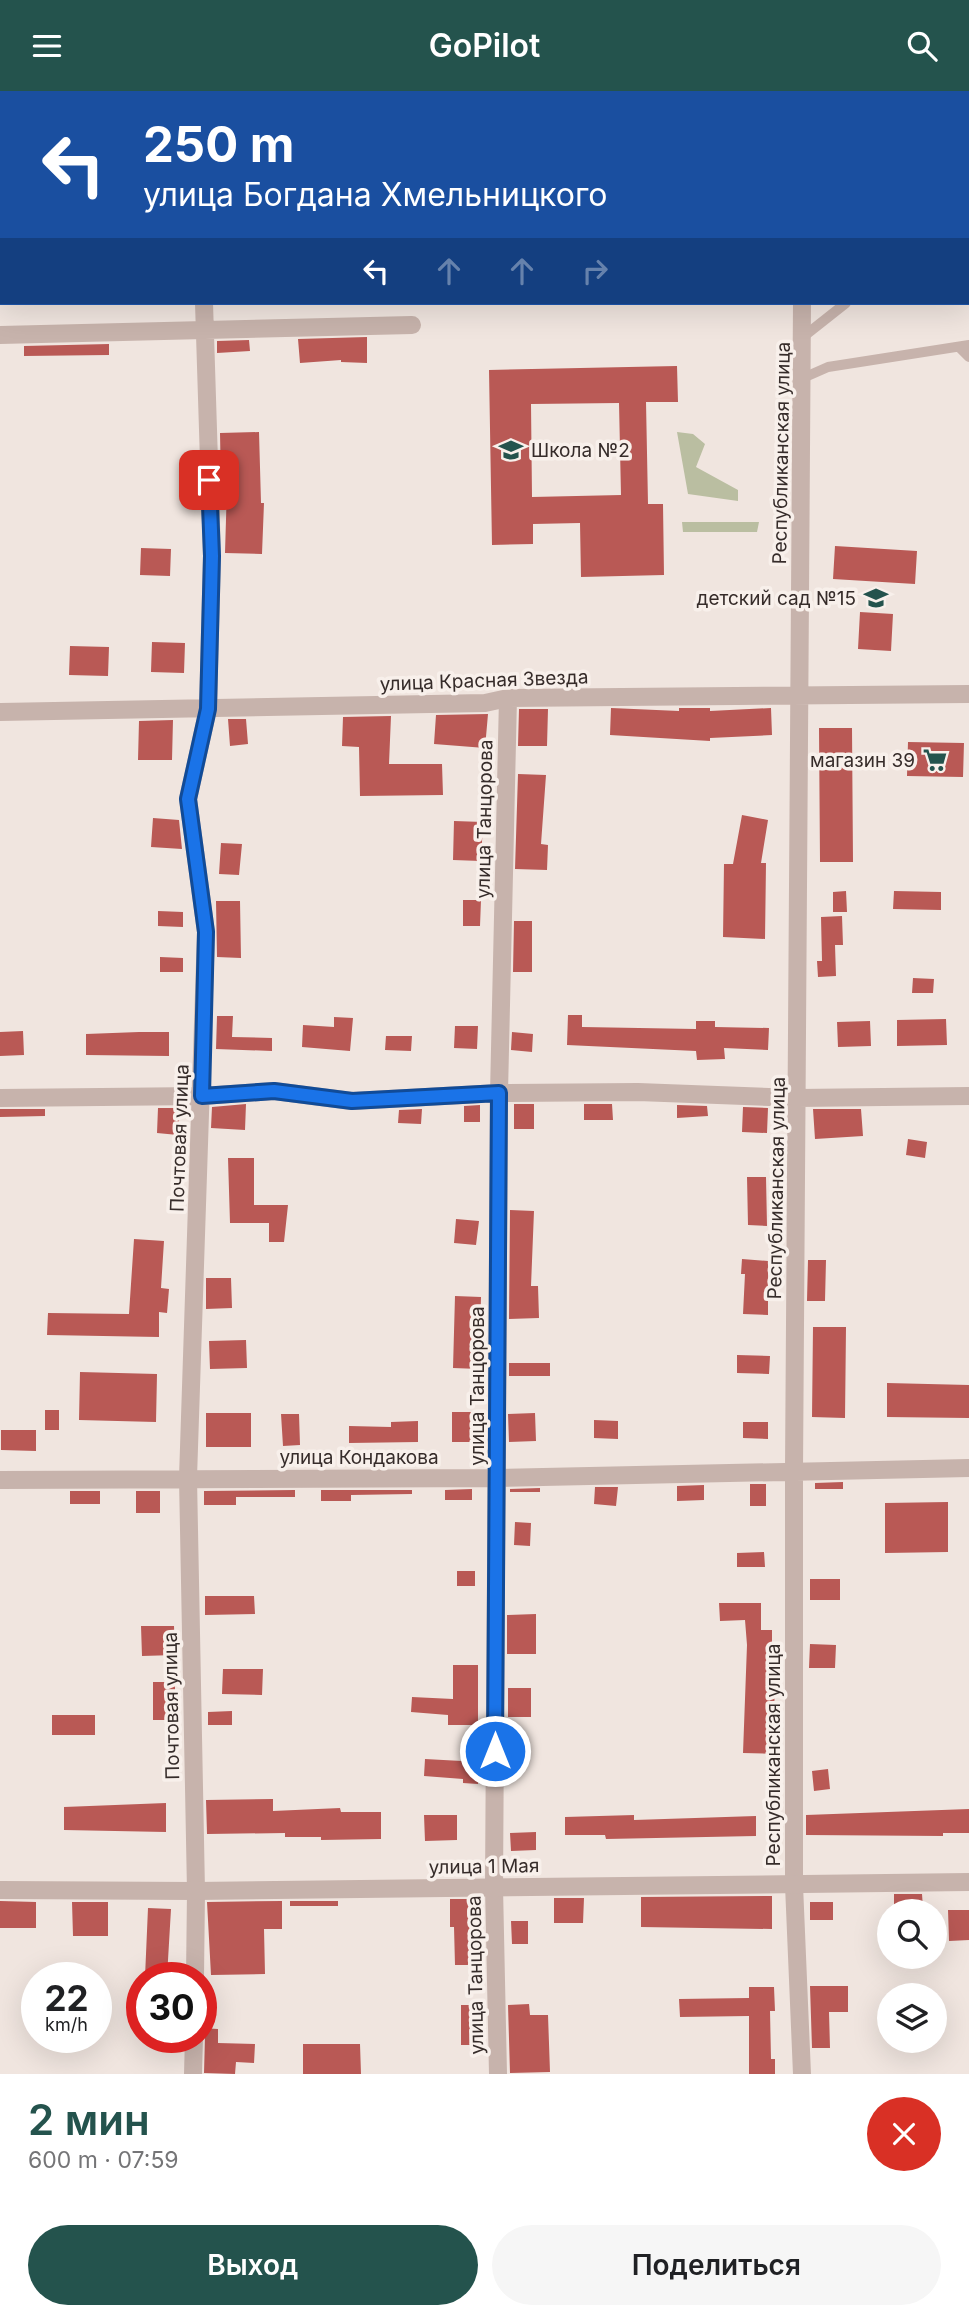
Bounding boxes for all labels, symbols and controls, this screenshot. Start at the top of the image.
text: GoPilot [429,26,540,65]
icon: menu [28,27,66,65]
icon: search [903,27,941,65]
text: 250 m [143,115,295,174]
icon: left [28,119,119,210]
text: улица Богдана Хмельницкого [143,175,607,214]
icon: left [357,252,395,290]
icon: ahead [430,252,468,290]
icon: ahead [503,252,541,290]
icon: right [576,252,614,290]
street label: Республиканская улица [768,341,795,565]
school or university icon: Школа №2 [497,436,525,464]
place label: Школа №2 [531,439,630,462]
pin [179,450,239,510]
icon: arrive [190,461,228,499]
school or university icon: детский сад №15 [862,584,890,612]
place label: детский сад №15 [696,587,856,610]
street label: улица Красная Звезда [379,665,589,696]
street label: улица Танцорова [472,739,497,899]
supermarket icon: магазин 39 [921,746,949,774]
place label: магазин 39 [810,749,915,772]
street label: Почтовая улица [165,1064,194,1212]
street label: Республиканская улица [763,1076,790,1300]
street label: улица Танцорова [466,1306,489,1466]
street label: улица Кондакова [279,1446,439,1469]
street label: Почтовая улица [159,1632,184,1780]
street label: Республиканская улица [762,1644,785,1866]
position arrow [458,1714,532,1788]
street label: улица 1 Мая [428,1854,540,1879]
street label: улица Танцорова [463,1895,488,2055]
map controls [877,1899,947,2053]
button: search [877,1899,947,1969]
speed limit sign: 30 [126,1962,217,2053]
text: 22 [44,1977,89,2019]
button: layers [877,1983,947,2053]
text: km/h [45,2014,88,2035]
text: 2 мин [28,2094,150,2145]
button: close [867,2097,941,2171]
text: 600 m · 07:59 [28,2146,179,2174]
button: Выход [28,2225,478,2305]
button: Поделиться [492,2225,941,2305]

